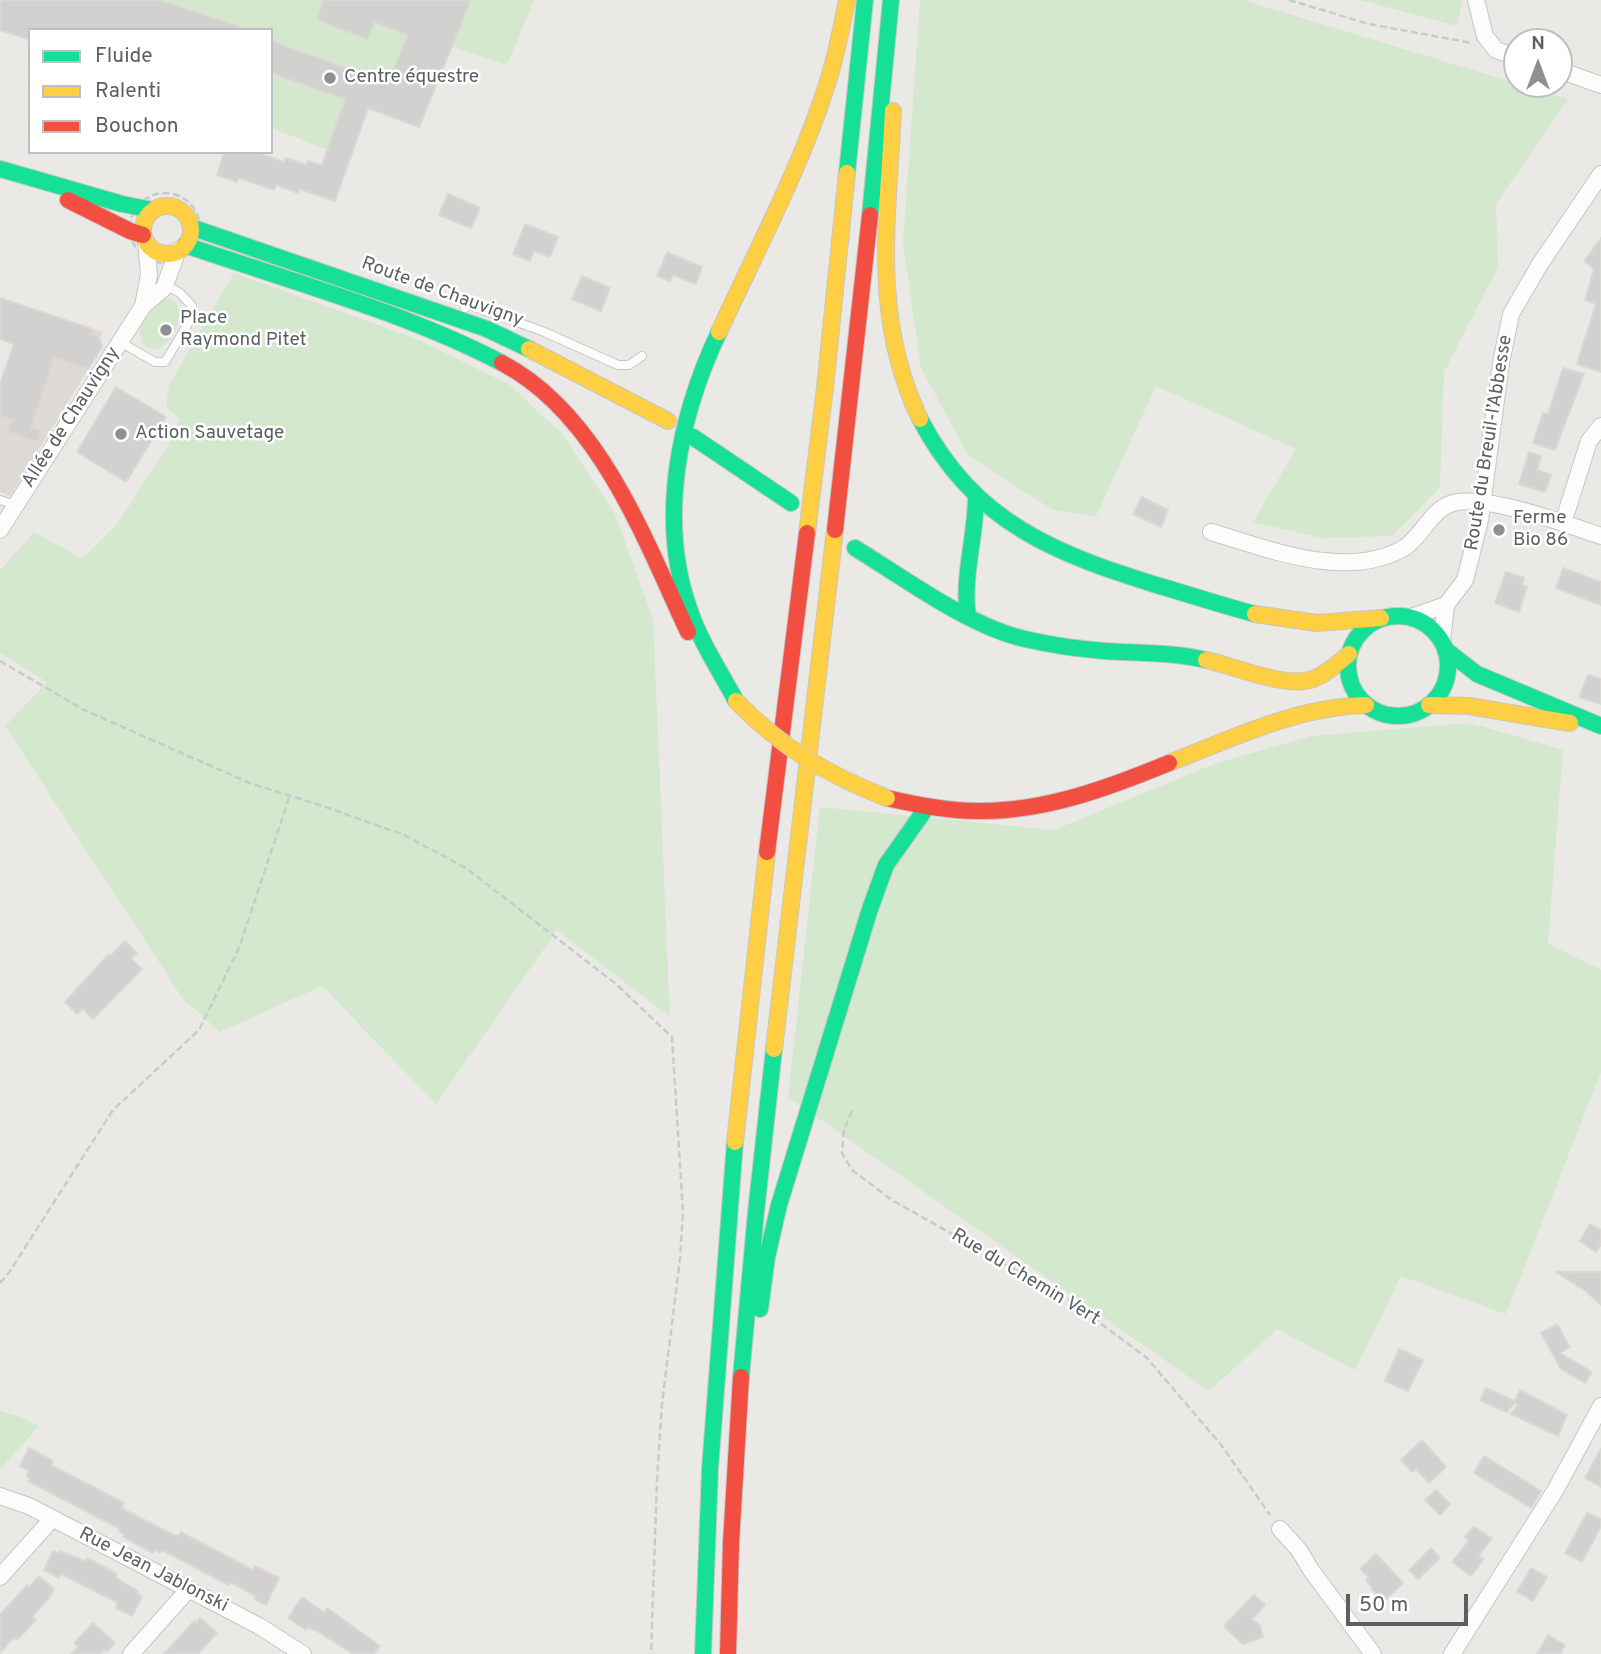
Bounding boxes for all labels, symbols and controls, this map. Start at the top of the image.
legend [28,28,273,154]
north arrow [1503,28,1573,98]
text: N [1531,32,1545,56]
text: Fluide [95,43,153,70]
place label: Centre équestre [344,67,479,89]
marker: Centre équestre [322,70,338,86]
text: Ralenti [95,78,161,105]
text: Bouchon [95,113,178,140]
street label: Route de Chauvigny [358,253,526,333]
place label: Place Raymond Pitet [180,308,307,352]
marker: Place Raymond Pitet [158,322,174,338]
street label: Route du Breuil-l’Abbesse [1462,333,1518,553]
street label: Allée de Chauvigny [18,343,126,493]
place label: Action Sauvetage [135,423,284,445]
marker: Action Sauvetage [113,426,129,442]
place label: Ferme Bio 86 [1513,508,1568,552]
marker: Ferme Bio 86 [1491,522,1507,538]
street label: Rue du Chemin Vert [947,1225,1103,1331]
street label: Rue Jean Jablonski [74,1523,232,1619]
scale bar [1349,1580,1472,1624]
text: 50 m [1359,1592,1408,1619]

